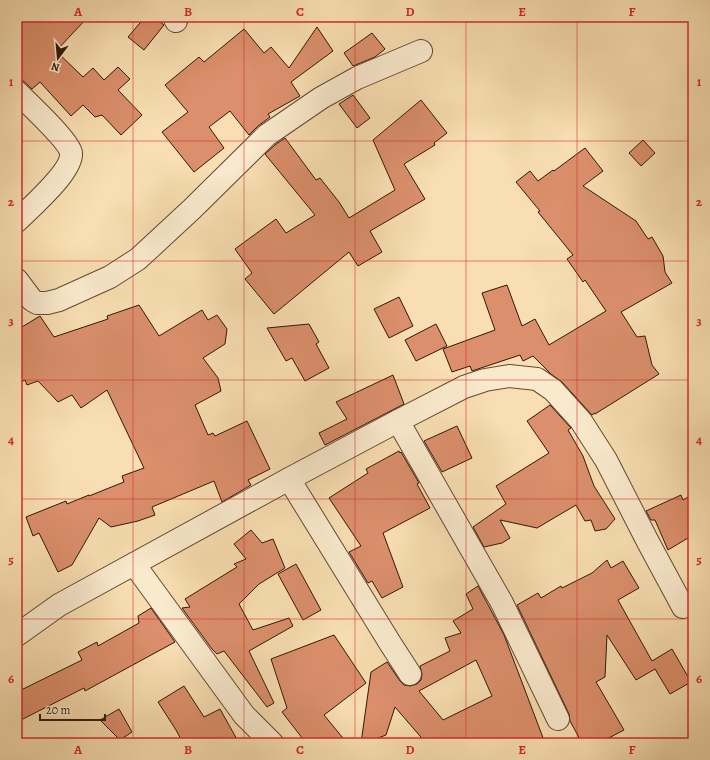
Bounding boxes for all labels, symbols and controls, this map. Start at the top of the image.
text: A [73,3,83,20]
text: B [184,3,192,20]
text: C [296,3,304,20]
text: D [405,3,415,20]
text: E [518,3,526,20]
text: F [629,3,636,20]
north arrow [38,38,78,78]
text: N [49,59,61,75]
text: 1 [9,73,14,90]
text: 1 [697,73,702,90]
text: 2 [8,193,15,210]
text: 2 [696,193,703,210]
text: 3 [8,312,14,329]
text: 3 [696,312,702,329]
text: 4 [8,431,14,448]
text: 4 [696,431,702,448]
text: 5 [8,551,14,568]
text: 5 [696,551,702,568]
text: 6 [8,670,14,687]
text: 6 [696,670,702,687]
scale bar [40,696,105,722]
text: 20 m [46,702,70,718]
text: A [73,741,83,758]
text: B [184,741,192,758]
text: C [296,741,304,758]
text: D [405,741,415,758]
text: E [518,741,526,758]
text: F [629,741,636,758]

